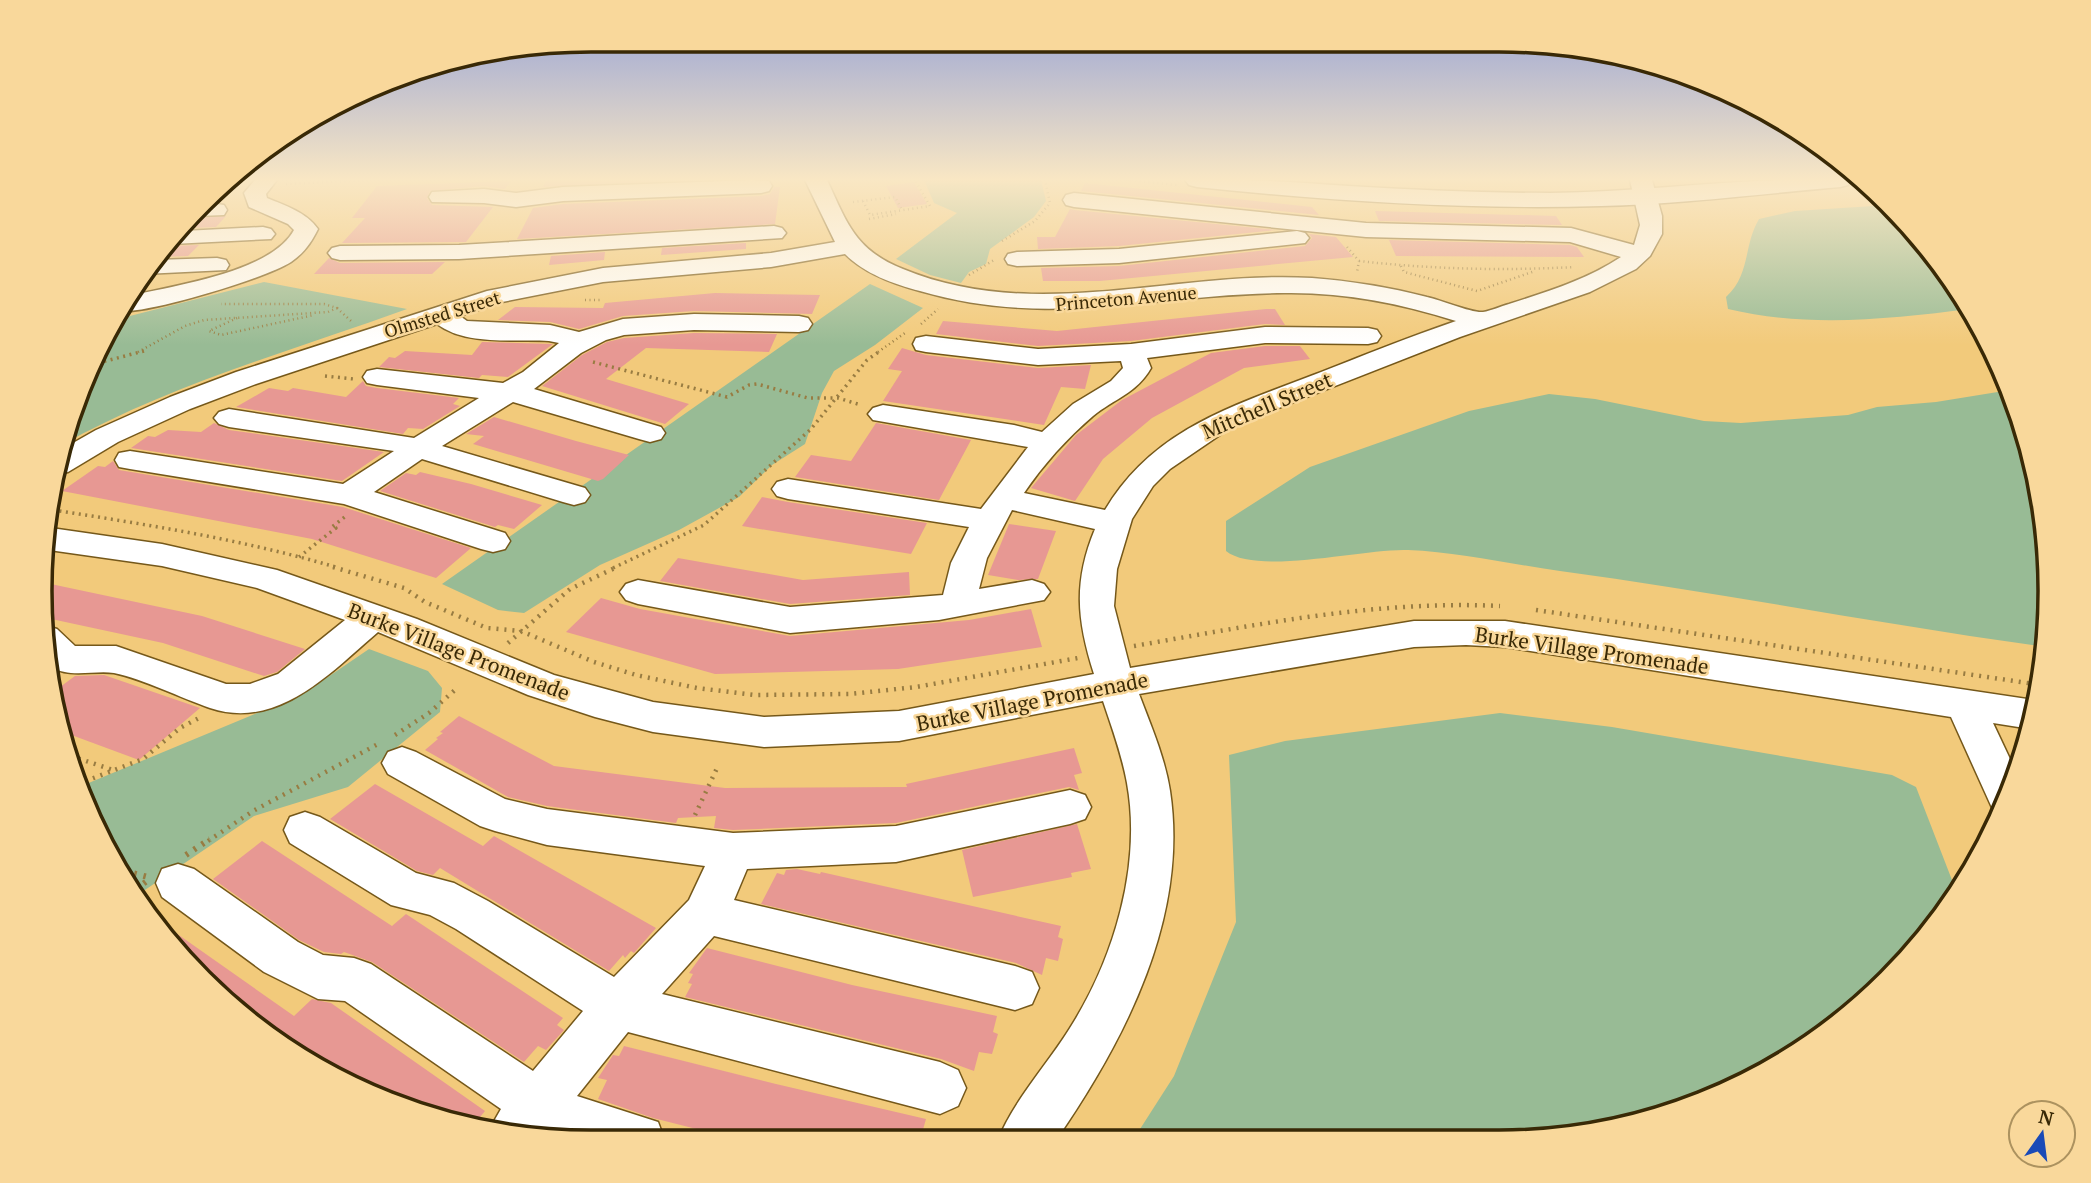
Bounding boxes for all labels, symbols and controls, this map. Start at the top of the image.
street label: Princeton Avenue [1055,280,1197,316]
street label: Olmsted Street [381,285,503,343]
street label: Mitchell Street [1198,365,1337,445]
street label: Burke Village Promenade [344,596,574,706]
street label: Burke Village Promenade [1473,620,1711,680]
street label: Burke Village Promenade [914,665,1150,737]
north arrow [2007,1099,2077,1169]
text: N [2036,1103,2057,1131]

